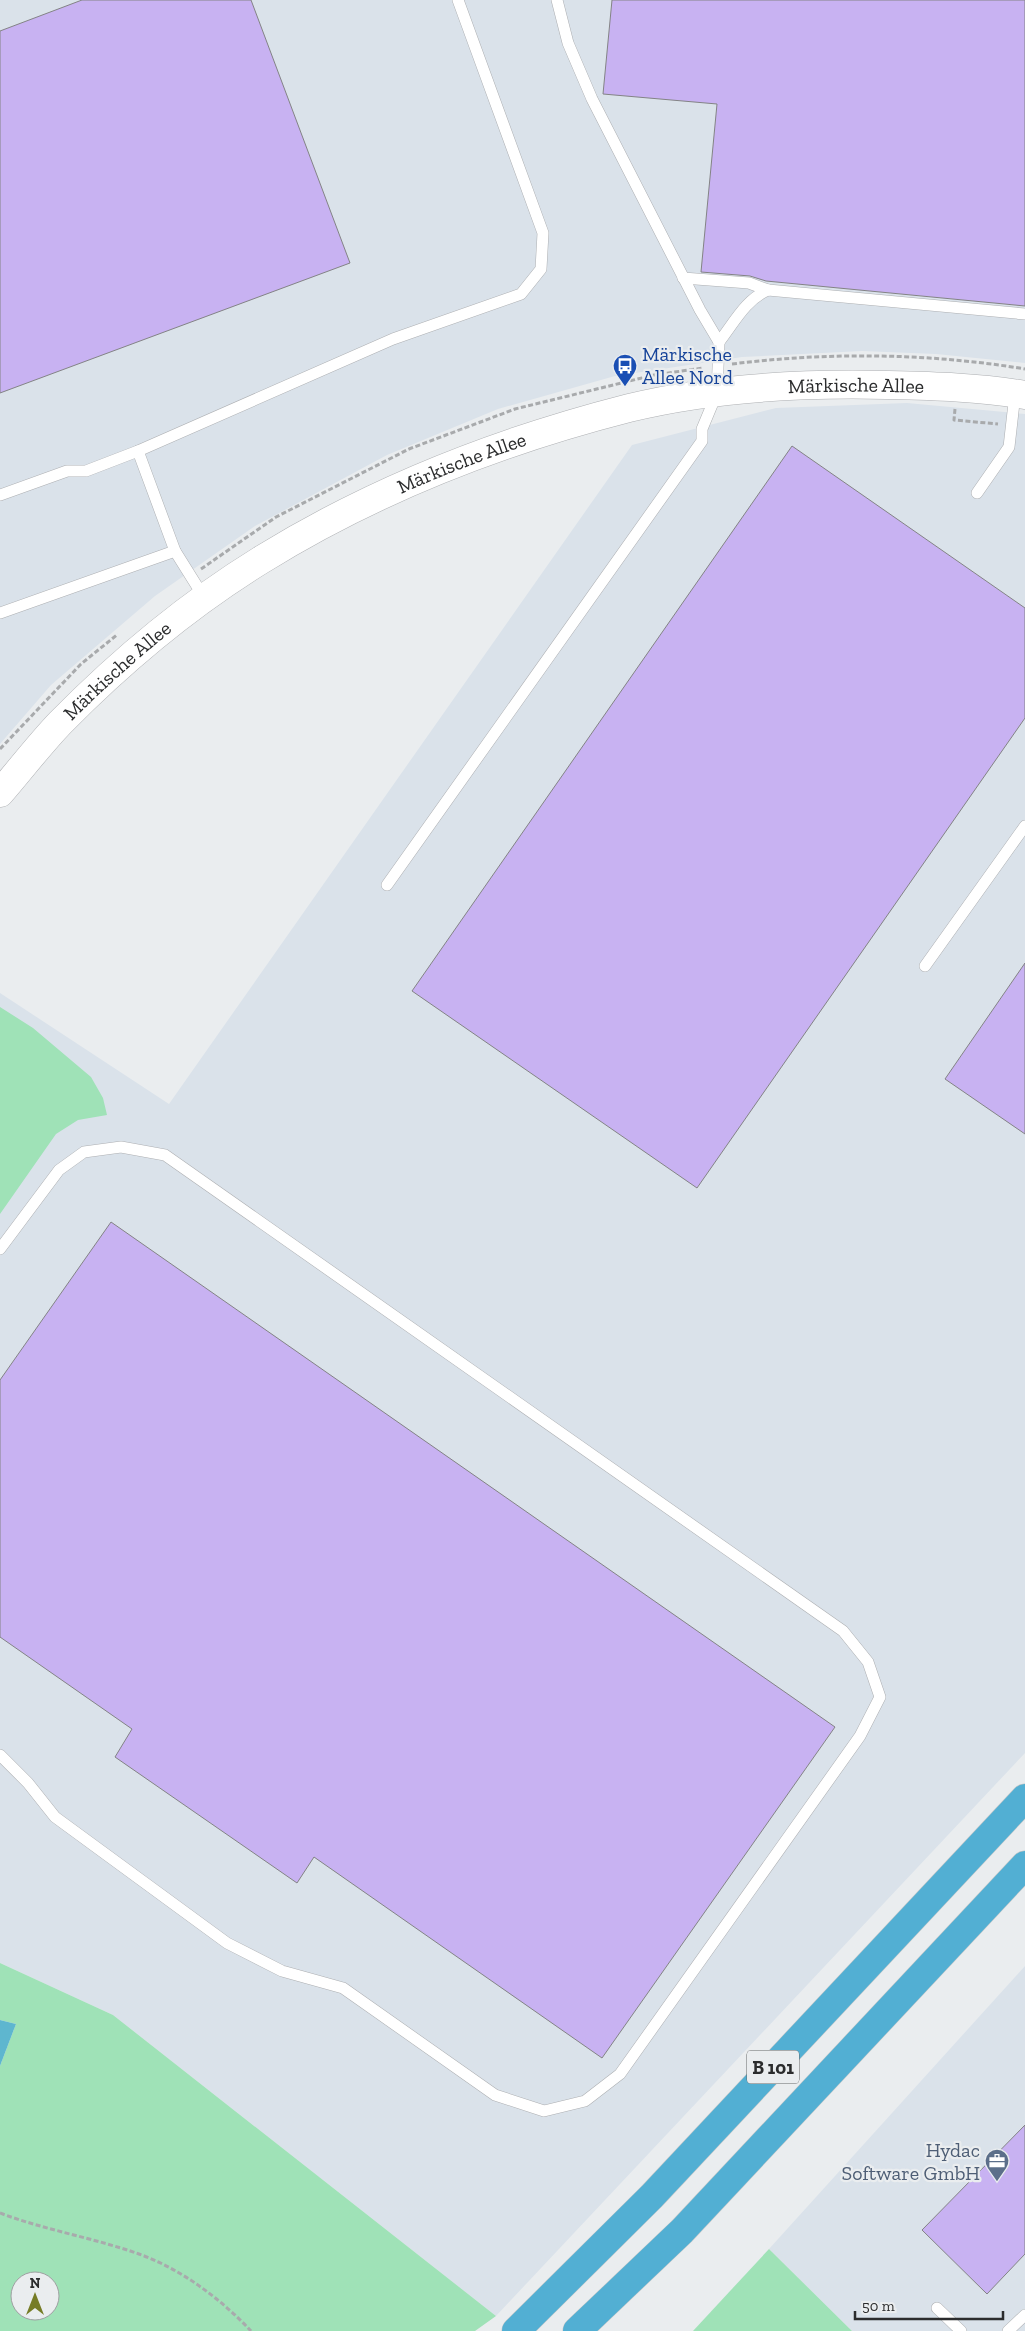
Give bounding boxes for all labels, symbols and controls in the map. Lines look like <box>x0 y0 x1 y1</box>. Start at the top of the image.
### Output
place label: Märkische Allee Nord <box>642 342 733 389</box>
bus stop icon: Märkische Allee Nord <box>612 353 638 387</box>
street label: Märkische Allee <box>787 373 925 398</box>
street label: Märkische Allee <box>393 427 529 499</box>
street label: Märkische Allee <box>58 616 176 725</box>
road number: B 101 <box>747 2050 799 2084</box>
place label: Hydac Software GmbH <box>842 2138 980 2185</box>
office icon: Hydac Software GmbH <box>984 2148 1010 2182</box>
north arrow <box>10 2271 60 2321</box>
text: N <box>30 2275 41 2292</box>
scale bar <box>855 2288 1002 2320</box>
text: 50 m <box>862 2297 895 2315</box>

